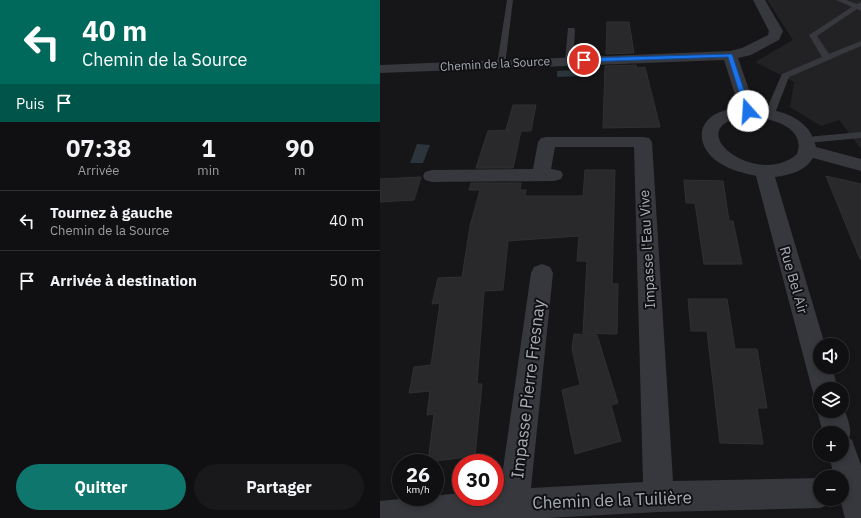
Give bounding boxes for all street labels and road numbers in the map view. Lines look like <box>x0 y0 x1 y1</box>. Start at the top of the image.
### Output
street label: Chemin de la Source <box>440 53 551 74</box>
street label: Impasse l'Eau Vive <box>635 189 659 309</box>
street label: Rue Bel Air <box>776 244 812 316</box>
street label: Impasse Pierre Fresnay <box>506 298 550 480</box>
street label: Chemin de la Tuilière <box>532 486 692 514</box>

